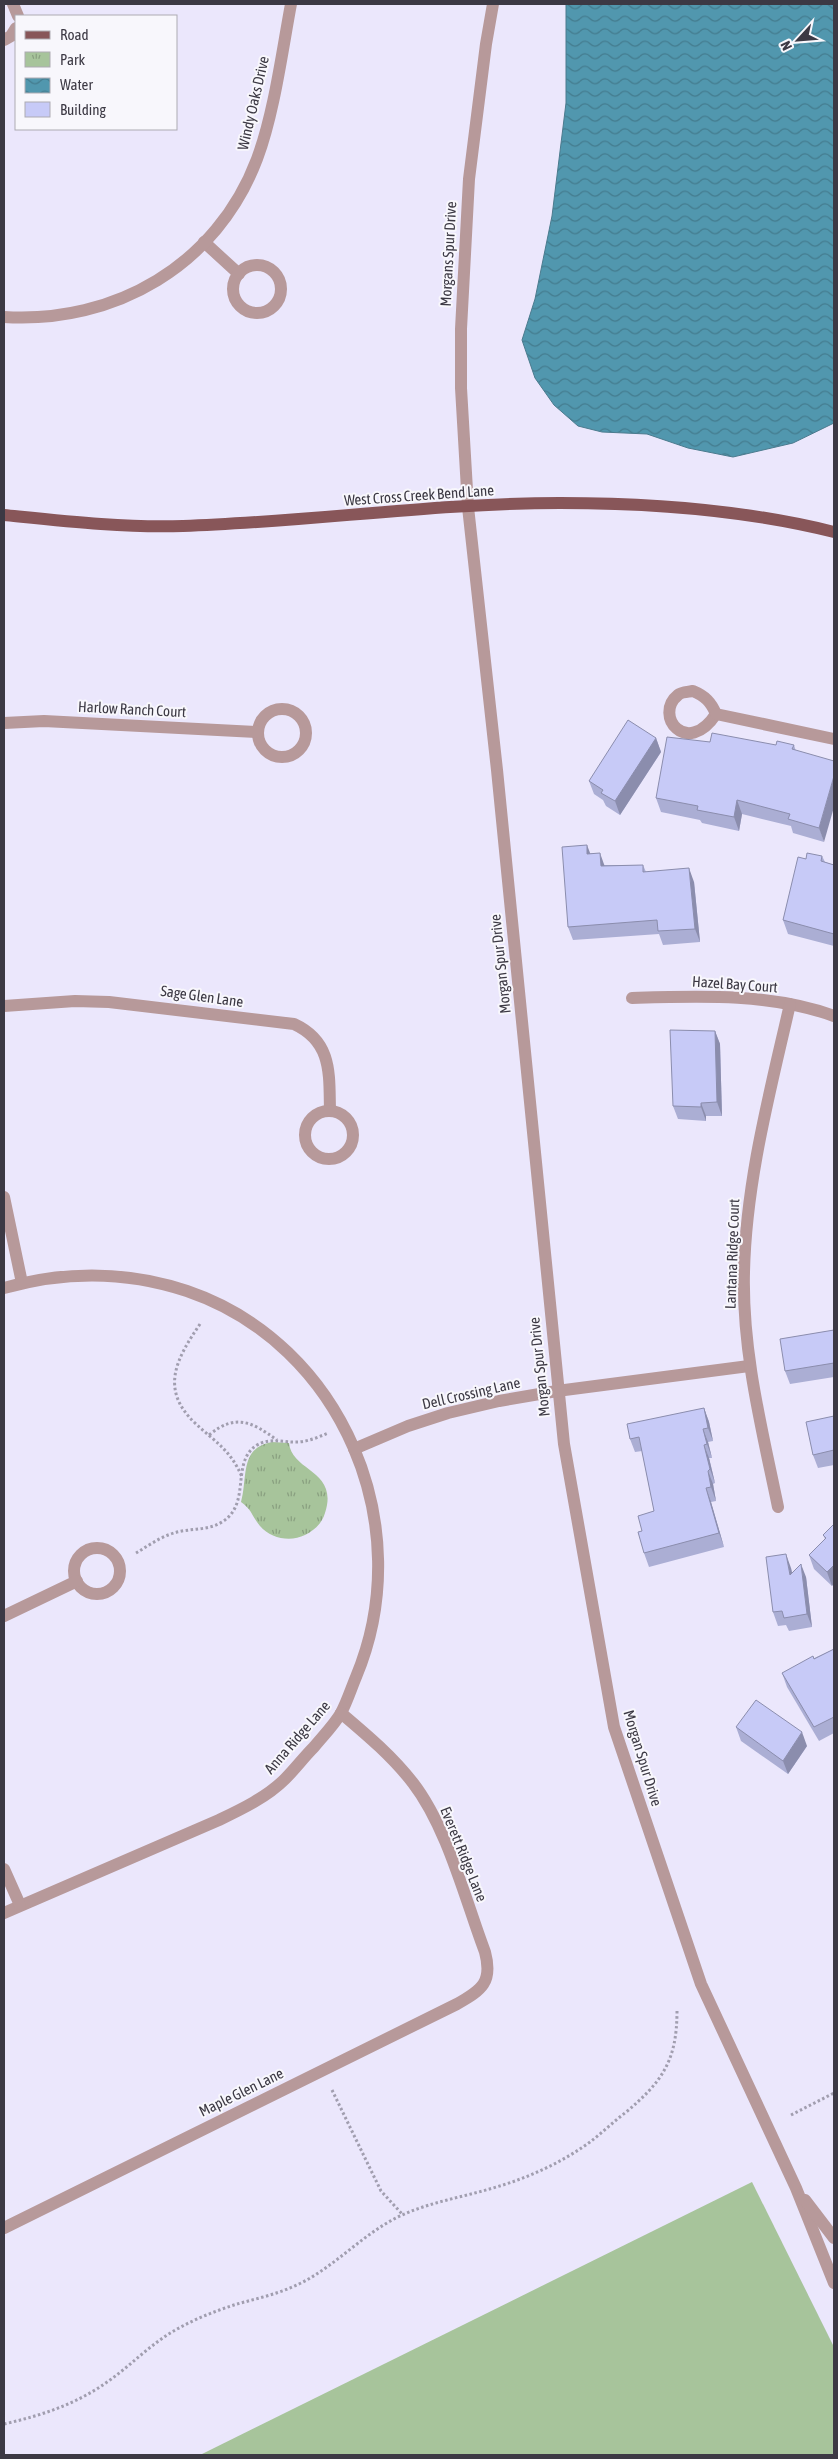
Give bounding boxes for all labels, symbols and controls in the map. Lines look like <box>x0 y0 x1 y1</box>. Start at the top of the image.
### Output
legend <box>15 15 178 130</box>
north arrow <box>773 15 823 65</box>
text: Road <box>60 26 89 43</box>
text: N <box>777 38 795 53</box>
text: Park <box>60 51 85 68</box>
street label: Windy Oaks Drive <box>234 54 272 152</box>
text: Water <box>60 76 93 93</box>
text: Building <box>60 101 106 118</box>
street label: Morgans Spur Drive <box>437 201 459 307</box>
street label: West Cross Creek Bend Lane <box>343 481 495 509</box>
street label: Harlow Ranch Court <box>78 698 186 720</box>
street label: Morgan Spur Drive <box>486 913 514 1015</box>
street label: Hazel Bay Court <box>692 973 778 995</box>
street label: Sage Glen Lane <box>160 982 244 1010</box>
street label: Lantana Ridge Court <box>722 1199 742 1309</box>
street label: Morgan Spur Drive <box>525 1316 553 1418</box>
street label: Dell Crossing Lane <box>420 1373 522 1413</box>
street label: Anna Ridge Lane <box>261 1697 333 1777</box>
street label: Morgan Spur Drive <box>620 1708 666 1808</box>
street label: Everett Ridge Lane <box>437 1804 491 1904</box>
street label: Maple Glen Lane <box>196 2064 286 2120</box>

